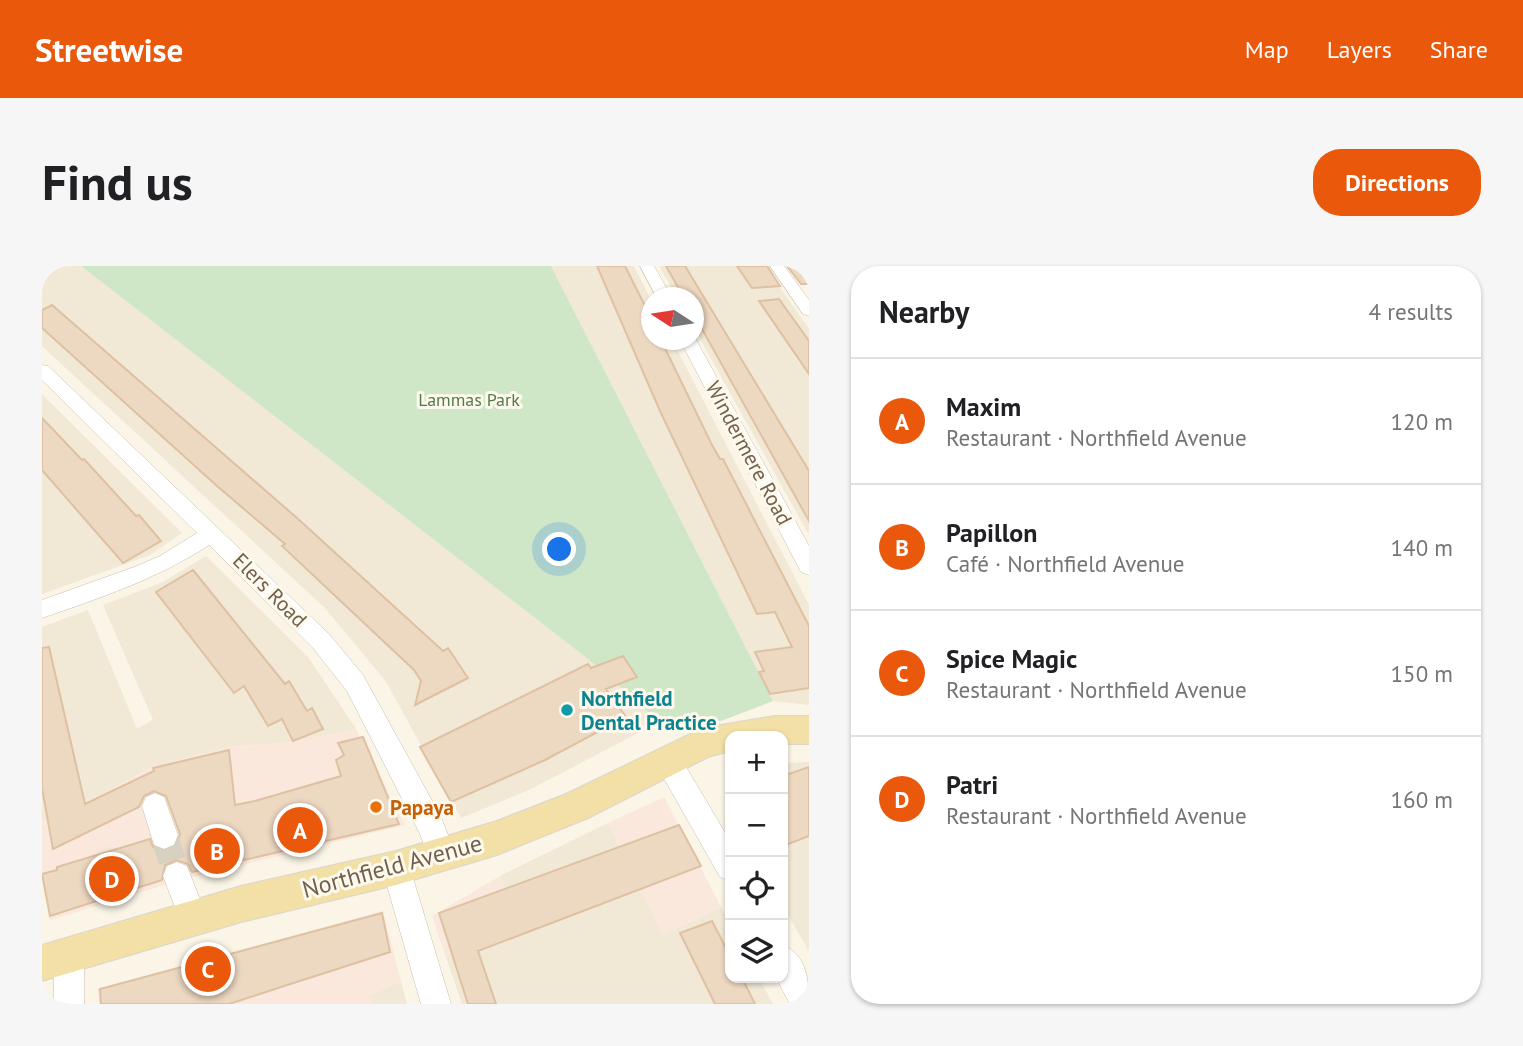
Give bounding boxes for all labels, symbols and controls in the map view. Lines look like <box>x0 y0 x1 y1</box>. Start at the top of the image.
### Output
text: Streetwise <box>35 28 183 71</box>
text: Map <box>1245 34 1289 65</box>
text: Layers <box>1327 34 1392 65</box>
text: Share <box>1430 34 1488 65</box>
button: Directions <box>1313 149 1481 216</box>
text: Find us <box>42 150 193 214</box>
north arrow <box>641 287 704 350</box>
text: Nearby <box>879 292 969 331</box>
text: 4 results <box>1369 297 1453 326</box>
street label: Windermere Road <box>700 376 798 530</box>
park label: Lammas Park <box>418 388 520 411</box>
text: Maxim <box>946 390 1021 423</box>
text: A <box>895 407 909 436</box>
text: 120 m <box>1391 407 1453 436</box>
text: Restaurant · Northfield Avenue <box>946 423 1247 452</box>
text: Papillon <box>946 516 1037 549</box>
your location <box>542 532 576 566</box>
text: B <box>895 533 909 562</box>
text: 140 m <box>1391 533 1453 562</box>
street label: Elers Road <box>227 547 313 633</box>
text: Café · Northfield Avenue <box>946 549 1184 578</box>
text: Spice Magic <box>946 642 1077 675</box>
text: C <box>896 659 908 688</box>
text: 150 m <box>1391 659 1453 688</box>
text: Restaurant · Northfield Avenue <box>946 675 1247 704</box>
place label: Northfield Dental Practice <box>581 685 717 736</box>
marker: Northfield Dental Practice <box>559 702 575 718</box>
map controls <box>725 731 788 983</box>
button: + <box>725 731 788 794</box>
text: Patri <box>946 768 998 801</box>
text: D <box>895 785 909 814</box>
text: 160 m <box>1391 785 1453 814</box>
place label: Papaya <box>390 794 454 821</box>
button: − <box>725 794 788 857</box>
marker: Papaya <box>368 799 384 815</box>
text: Restaurant · Northfield Avenue <box>946 801 1247 830</box>
pin: A <box>277 804 323 856</box>
pin: B <box>194 825 240 877</box>
street label: Northfield Avenue <box>299 828 485 904</box>
pin: D <box>89 853 135 905</box>
button: locate <box>725 857 788 920</box>
button: layers <box>725 920 788 983</box>
pin: C <box>185 943 231 995</box>

